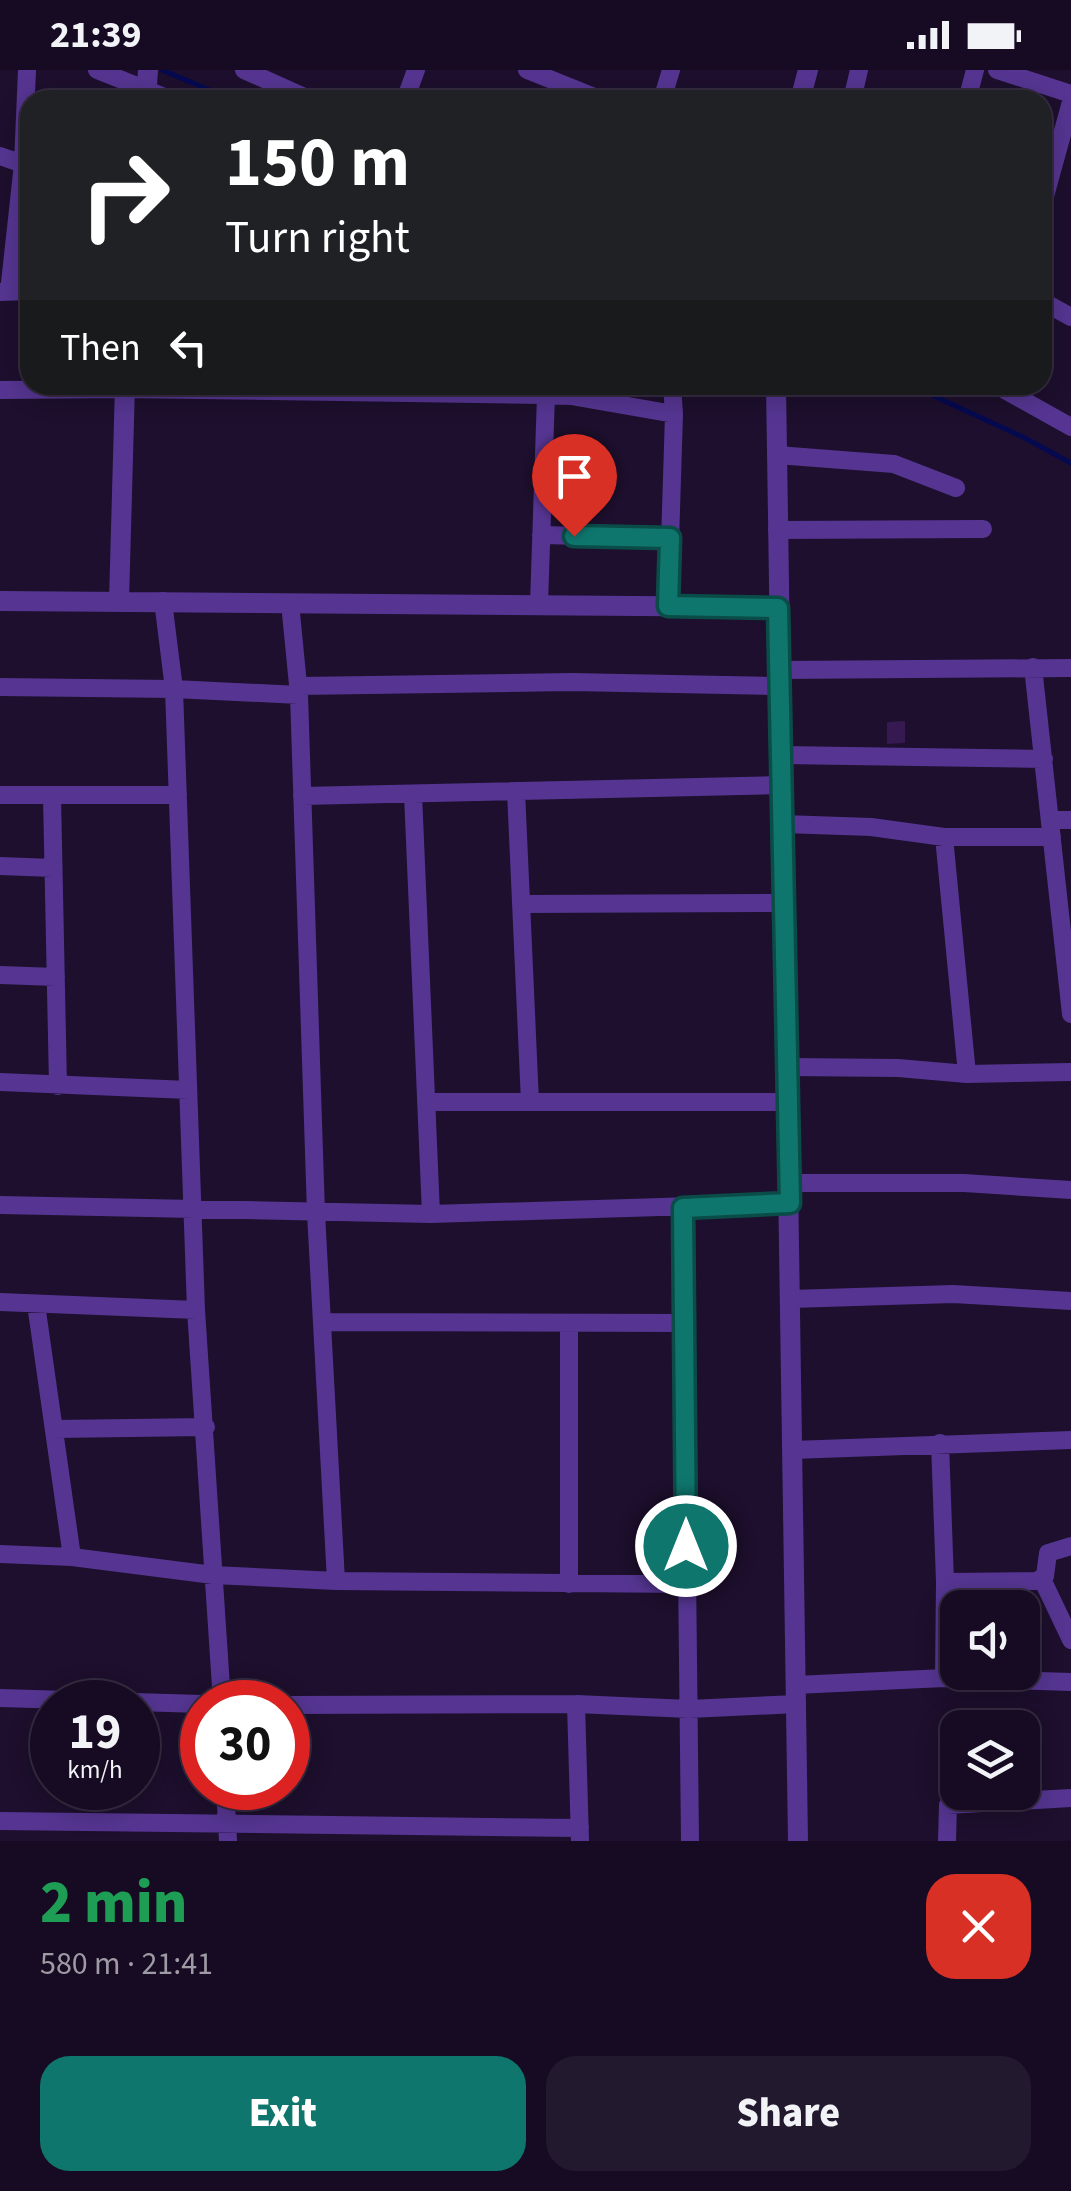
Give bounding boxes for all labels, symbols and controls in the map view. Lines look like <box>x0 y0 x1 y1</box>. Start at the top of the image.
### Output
text: 21:39 <box>50 8 142 62</box>
text: 150 m <box>225 113 410 213</box>
icon: right <box>60 130 190 260</box>
text: Turn right <box>225 206 410 270</box>
icon: left <box>161 320 216 375</box>
text: Then <box>60 321 141 375</box>
pin <box>532 434 617 537</box>
icon: arrive <box>547 449 602 504</box>
position arrow <box>634 1494 738 1598</box>
map controls <box>940 1590 1040 1810</box>
button: sound <box>940 1590 1040 1690</box>
speed limit sign: 30 <box>180 1680 310 1810</box>
text: 19 <box>69 1697 121 1768</box>
button: layers <box>940 1710 1040 1810</box>
text: km/h <box>67 1752 123 1788</box>
text: 2 min <box>40 1861 187 1946</box>
button: close <box>926 1874 1031 1979</box>
text: 580 m · 21:41 <box>40 1941 213 1987</box>
button: Exit <box>40 2056 526 2171</box>
button: Share <box>546 2056 1031 2171</box>

